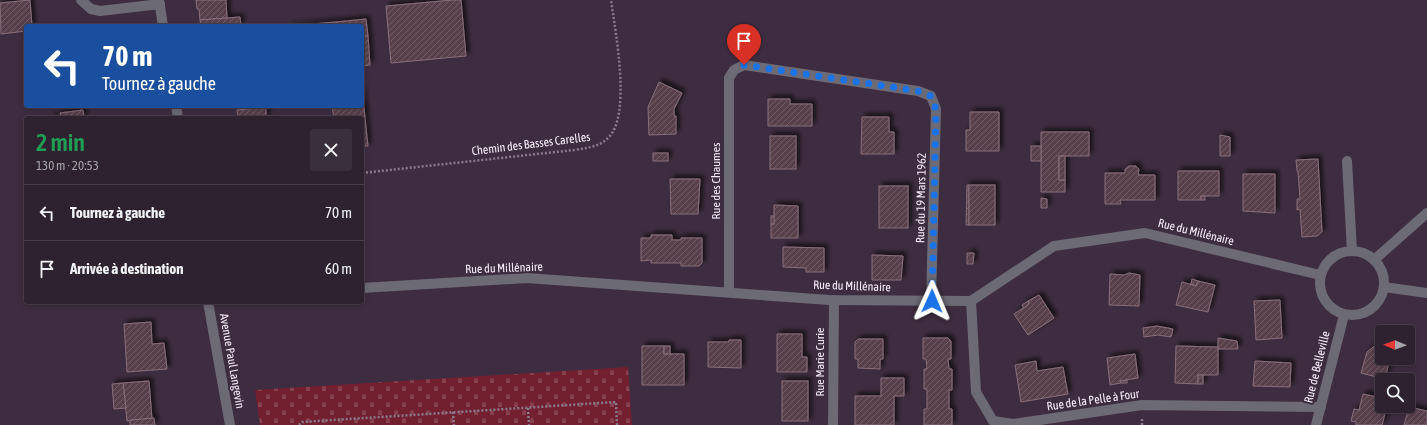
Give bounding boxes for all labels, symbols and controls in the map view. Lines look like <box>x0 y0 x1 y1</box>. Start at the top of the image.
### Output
pin <box>727 24 761 65</box>
icon: arrive <box>733 30 755 52</box>
icon: left <box>36 40 88 92</box>
text: 70 m <box>102 40 152 72</box>
text: Tournez à gauche <box>102 73 216 94</box>
text: 2 min <box>36 129 85 156</box>
button: close <box>310 129 352 171</box>
street label: Chemin des Basses Carelles <box>471 130 591 158</box>
street label: Rue des Chaumes <box>709 143 723 219</box>
street label: Rue du 19 Mars 1962 <box>913 153 929 243</box>
text: 130 m · 20:53 <box>36 158 99 173</box>
icon: left <box>36 202 58 224</box>
text: Tournez à gauche <box>70 204 165 221</box>
text: 70 m <box>325 204 352 221</box>
street label: Rue du Millénaire <box>1157 216 1235 248</box>
icon: arrive <box>36 258 58 280</box>
text: Arrivée à destination <box>70 260 184 277</box>
text: 60 m <box>325 260 352 277</box>
street label: Rue du Millénaire <box>465 260 543 276</box>
street label: Rue du Millénaire <box>813 278 891 294</box>
position arrow <box>911 280 953 322</box>
street label: Avenue Paul Langevin <box>217 312 247 410</box>
north arrow <box>1375 325 1415 365</box>
map controls <box>1375 325 1415 413</box>
street label: Rue Marie Curie <box>813 328 827 396</box>
street label: Rue de Belleville <box>1301 330 1333 404</box>
button: search <box>1375 373 1415 413</box>
street label: Rue de la Pelle à Four <box>1046 387 1141 413</box>

